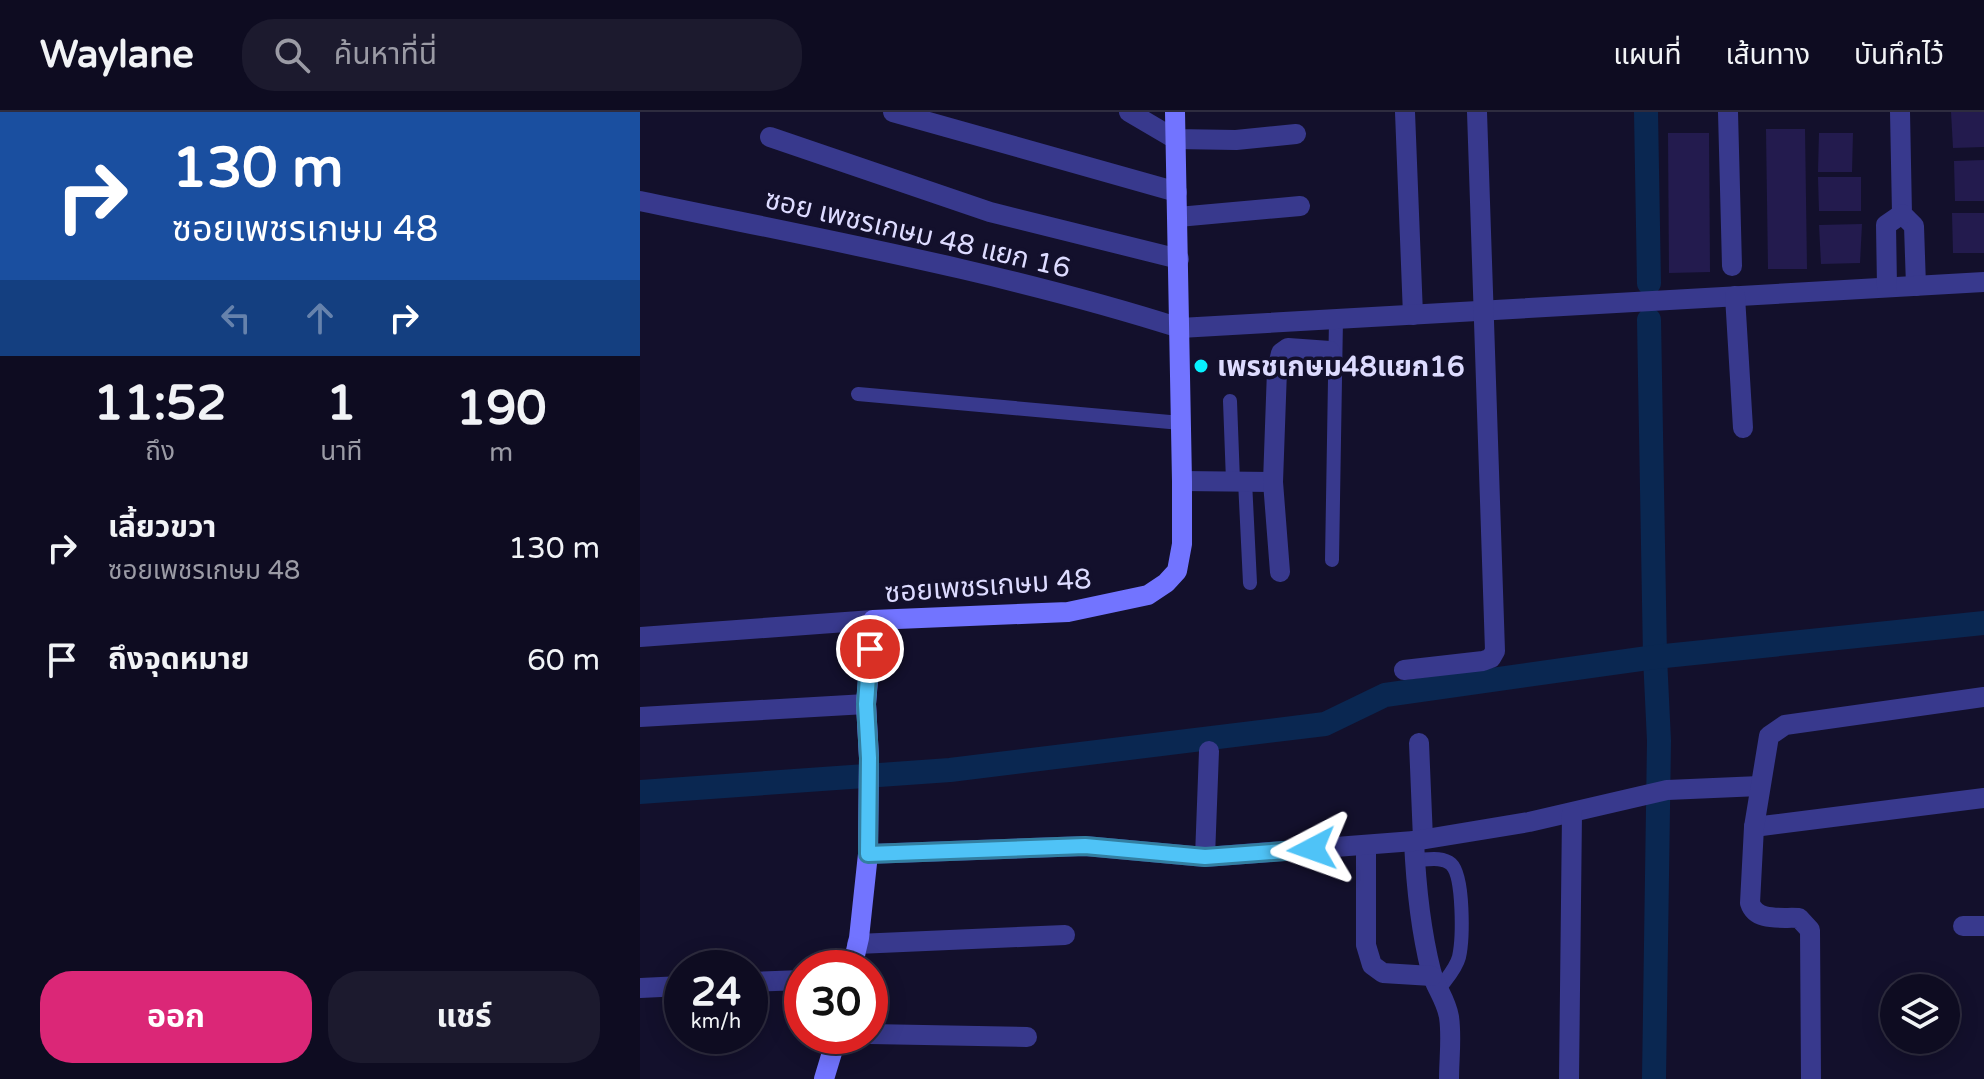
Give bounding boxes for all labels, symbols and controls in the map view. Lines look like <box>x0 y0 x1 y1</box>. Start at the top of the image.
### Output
search box <box>242 19 802 91</box>
text: Waylane <box>40 32 194 78</box>
icon: search <box>270 33 314 77</box>
text: ค้นหาที่นี่ <box>334 36 437 73</box>
text: แผนที่ <box>1613 38 1681 72</box>
text: เส้นทาง <box>1725 38 1810 72</box>
text: บันทึกไว้ <box>1854 38 1944 72</box>
text: 130 m <box>172 135 343 202</box>
icon: right <box>40 144 144 248</box>
street label: ซอย เพชรเกษม 48 แยก 16 <box>762 182 1074 286</box>
text: ซอยเพชรเกษม 48 <box>172 208 438 251</box>
icon: left <box>214 296 258 340</box>
icon: ahead <box>298 296 342 340</box>
icon: right <box>382 296 426 340</box>
place label: เพรชเกษม48แยก16 <box>1217 350 1465 384</box>
marker: เพรชเกษม48แยก16 <box>1192 357 1210 375</box>
text: 11:52 <box>94 375 227 433</box>
text: 1 <box>326 375 356 433</box>
text: 190 <box>456 380 546 438</box>
text: ถึง <box>145 436 175 467</box>
text: นาที <box>320 436 362 467</box>
text: m <box>489 437 513 468</box>
text: เลี้ยวขวา <box>108 509 216 546</box>
icon: right <box>40 526 84 570</box>
text: 130 m <box>508 530 600 567</box>
text: ซอยเพชรเกษม 48 <box>108 555 300 586</box>
street label: ซอยเพชรเกษม 48 <box>884 562 1093 610</box>
pin <box>836 615 904 683</box>
icon: arrive <box>848 627 892 671</box>
icon: arrive <box>40 638 84 682</box>
text: ถึงจุดหมาย <box>108 641 249 678</box>
text: 60 m <box>527 642 600 679</box>
position arrow <box>1270 807 1354 891</box>
speed limit sign: 30 <box>784 950 888 1054</box>
text: 24 <box>691 968 741 1016</box>
button: ออก <box>40 971 312 1063</box>
button: แชร์ <box>328 971 600 1063</box>
map controls <box>1880 974 1960 1054</box>
button: layers <box>1880 974 1960 1054</box>
text: km/h <box>691 1010 741 1034</box>

